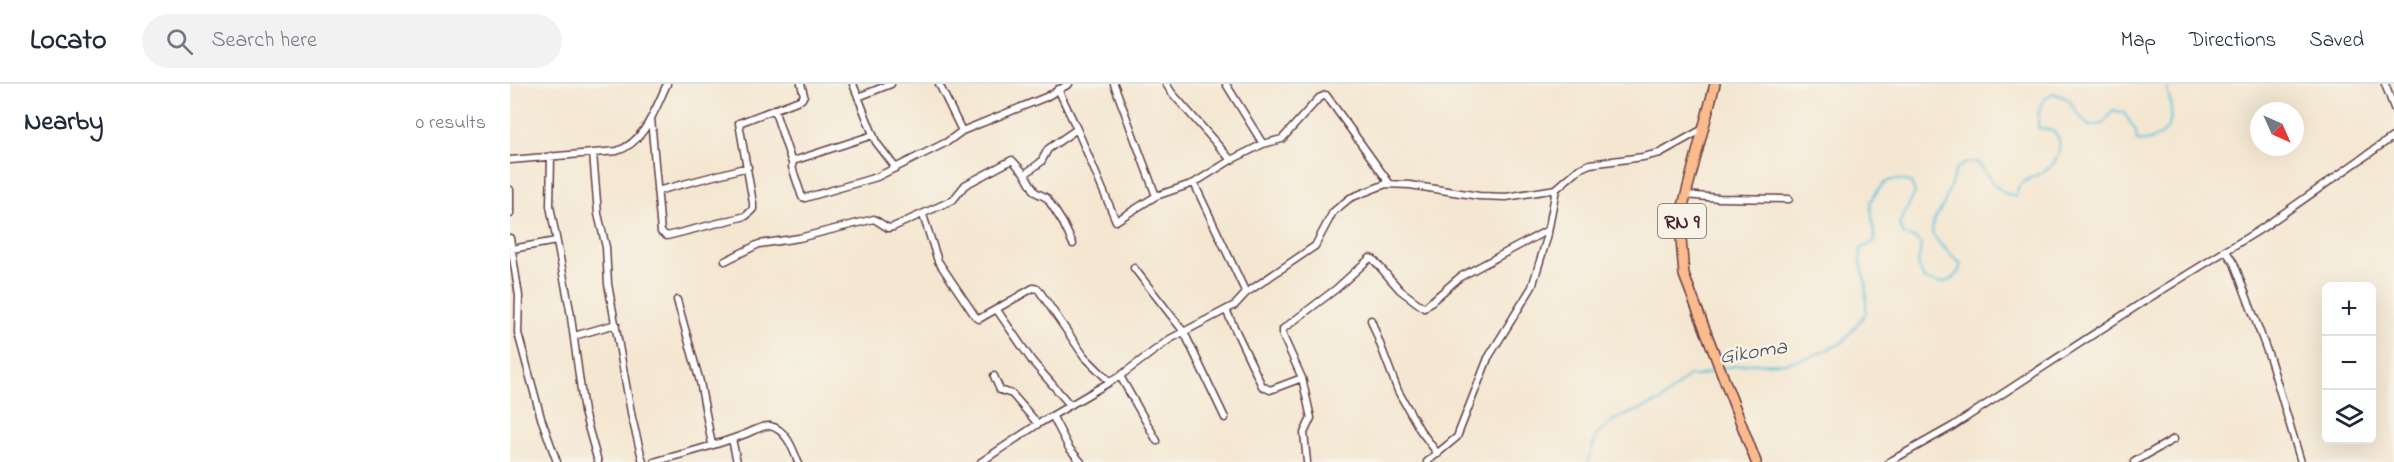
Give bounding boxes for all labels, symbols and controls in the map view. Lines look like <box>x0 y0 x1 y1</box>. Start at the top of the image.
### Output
search box <box>142 14 562 68</box>
text: Locato <box>30 21 106 62</box>
icon: search <box>163 25 196 58</box>
text: Search here <box>211 25 317 57</box>
text: Map <box>2120 26 2156 56</box>
text: Directions <box>2189 26 2276 56</box>
text: Saved <box>2309 26 2364 56</box>
north arrow <box>2250 102 2304 156</box>
text: Nearby <box>24 104 103 142</box>
text: 0 results <box>415 109 486 138</box>
road number: RN 9 <box>1658 204 1706 238</box>
map controls <box>2322 282 2376 444</box>
button: + <box>2322 282 2376 336</box>
water label: Gikoma <box>1717 332 1791 374</box>
button: − <box>2322 336 2376 390</box>
button: layers <box>2322 390 2376 444</box>

